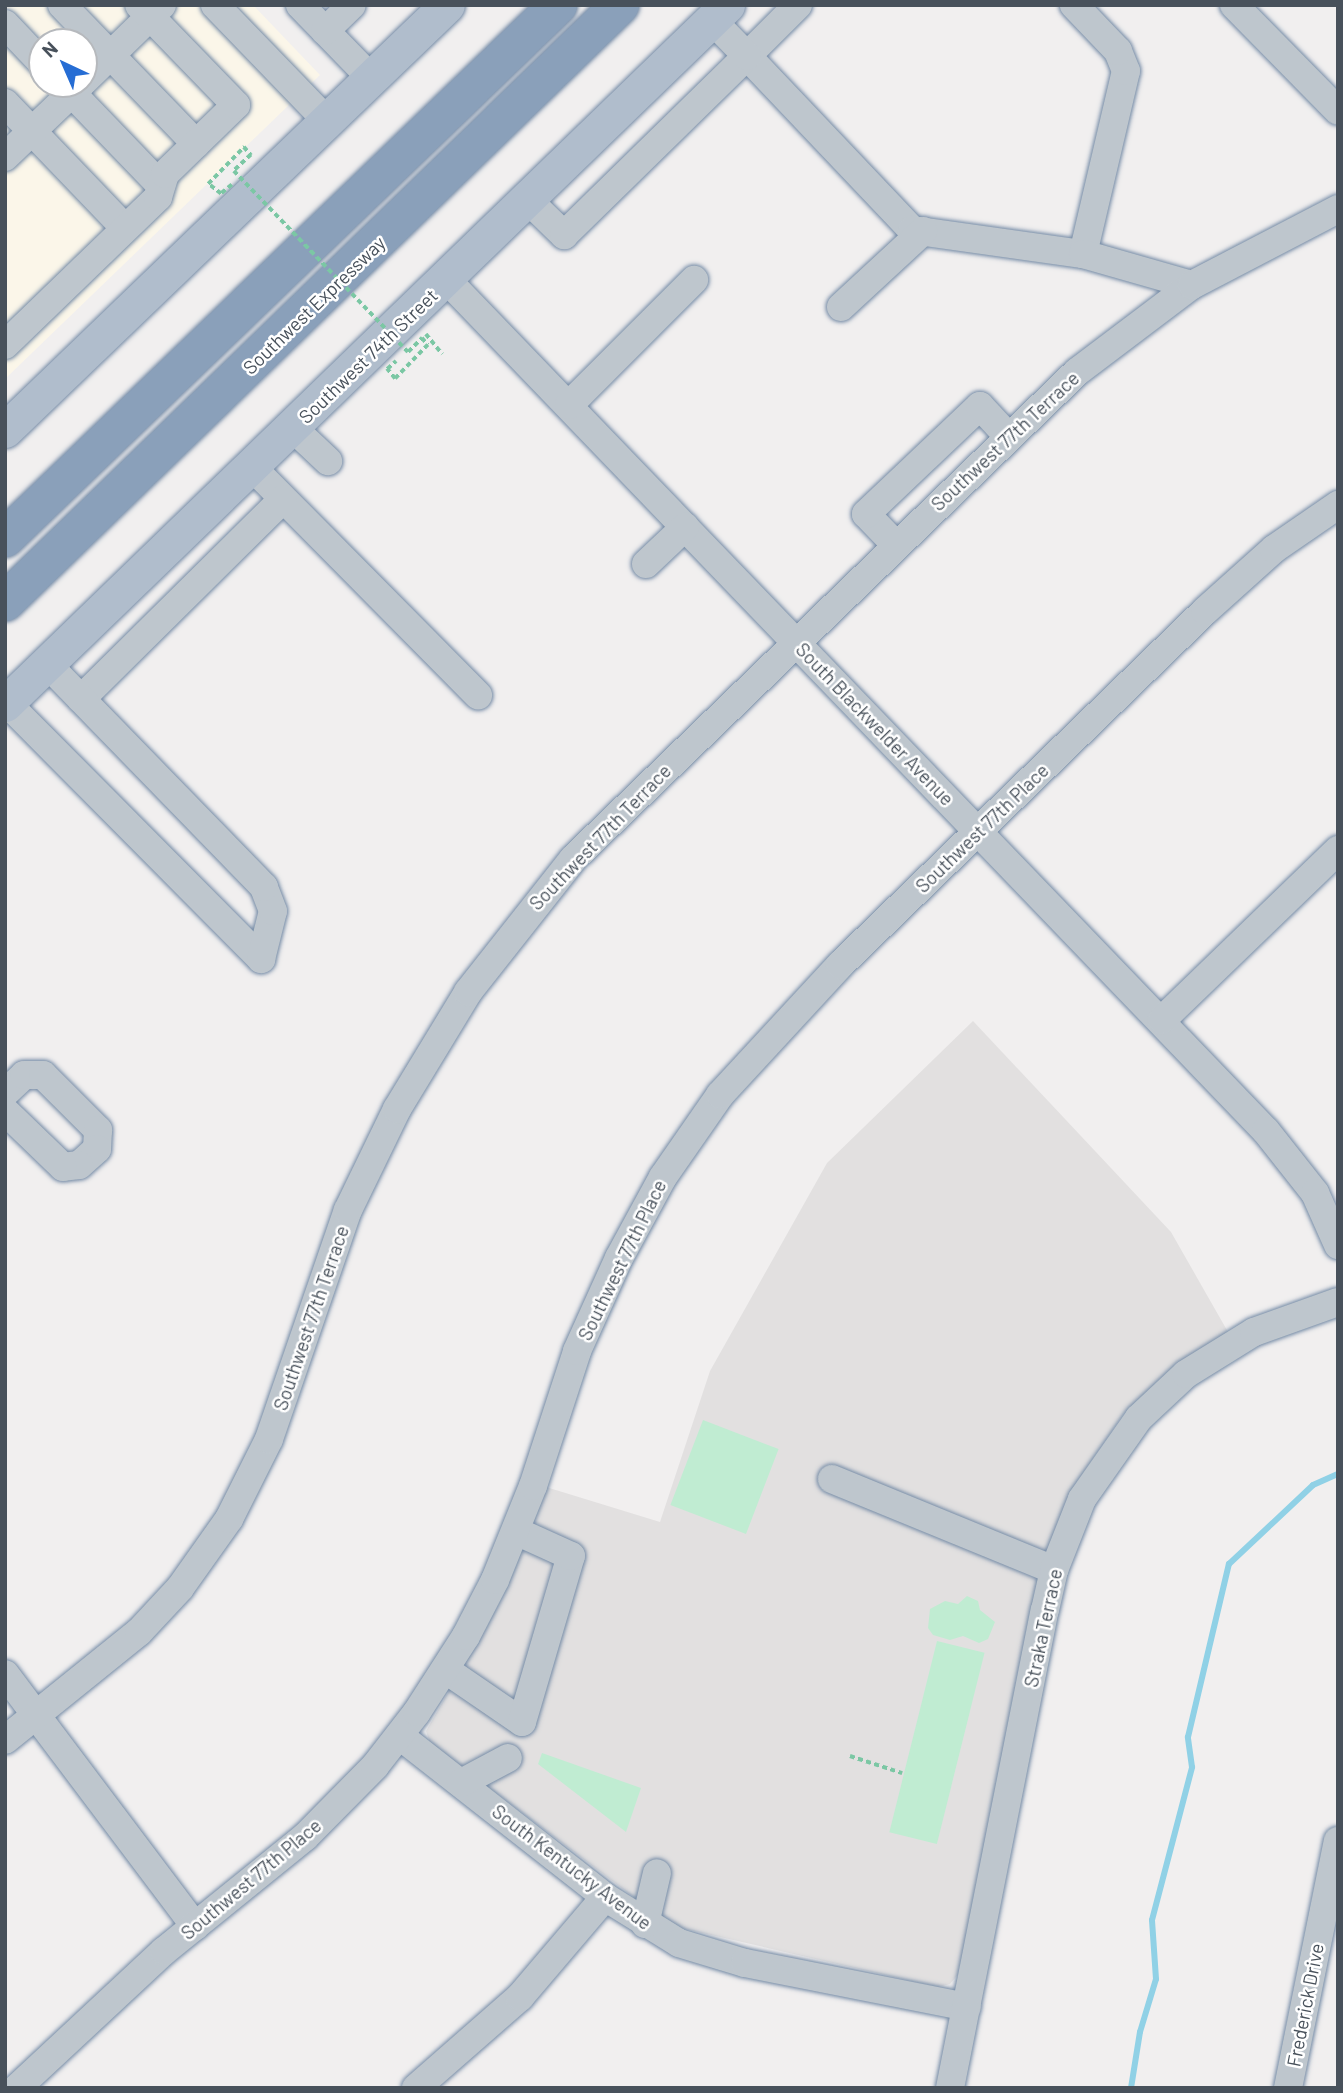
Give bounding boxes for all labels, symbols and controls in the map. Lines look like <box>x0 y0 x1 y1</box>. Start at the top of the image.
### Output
north arrow <box>28 28 98 98</box>
text: N <box>37 36 62 62</box>
street label: Southwest Expressway <box>238 231 390 379</box>
street label: Southwest 74th Street <box>294 284 442 428</box>
street label: Southwest 77th Terrace <box>926 367 1084 515</box>
street label: South Blackwelder Avenue <box>791 638 959 810</box>
street label: Southwest 77th Terrace <box>524 759 676 915</box>
street label: Southwest 77th Place <box>911 759 1053 897</box>
street label: Southwest 77th Place <box>573 1176 671 1344</box>
street label: Southwest 77th Terrace <box>269 1223 353 1413</box>
street label: Straka Terrace <box>1019 1567 1067 1689</box>
street label: South Kentucky Avenue <box>488 1800 656 1934</box>
street label: Southwest 77th Place <box>176 1814 326 1944</box>
street label: Frederick Drive <box>1282 1941 1328 2069</box>

